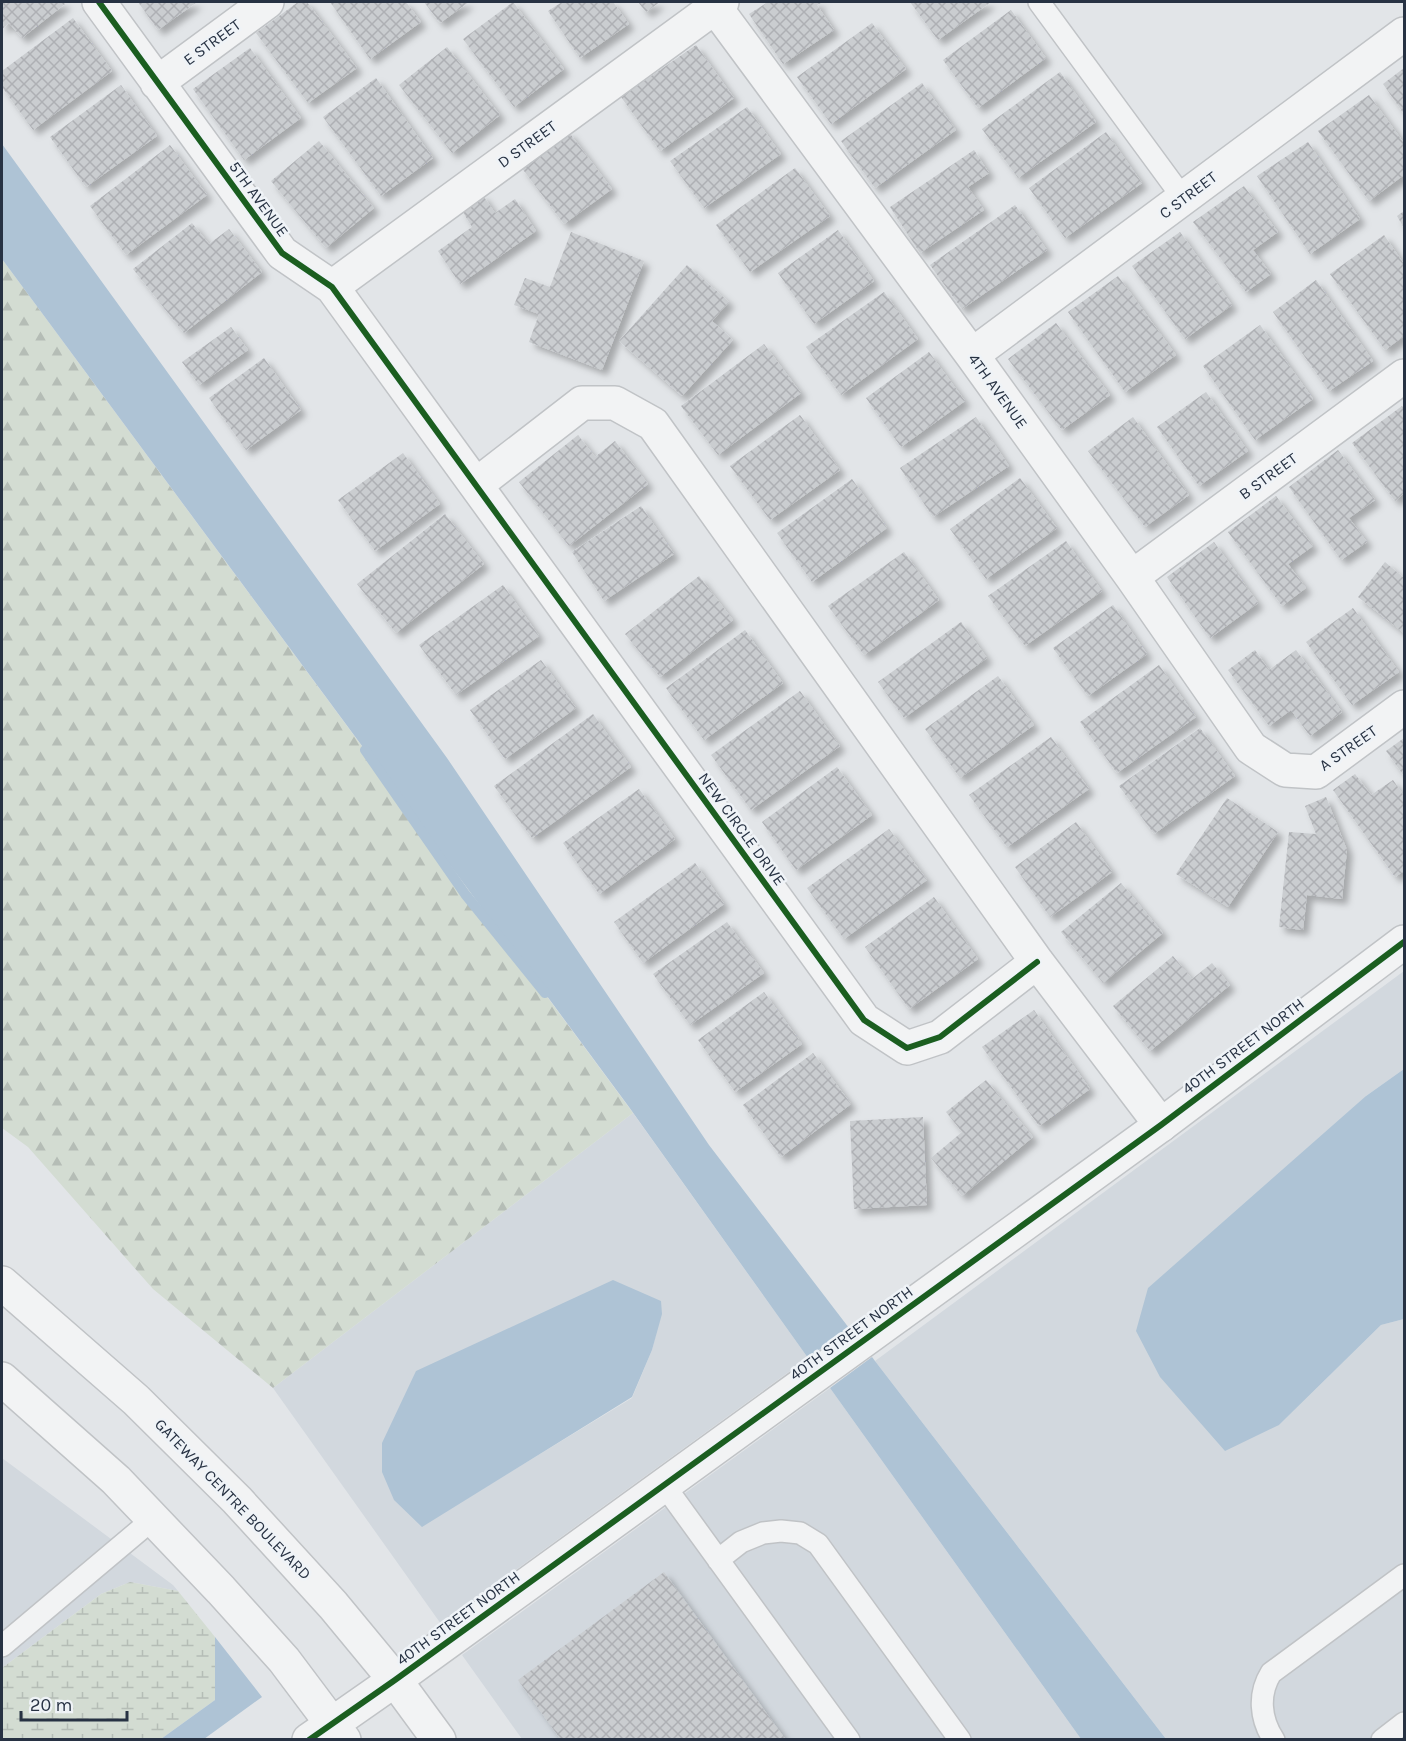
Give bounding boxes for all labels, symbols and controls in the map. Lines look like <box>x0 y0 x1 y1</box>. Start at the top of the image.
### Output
street label: E STREET <box>180 15 244 69</box>
street label: D STREET <box>494 116 560 172</box>
street label: 5TH AVENUE <box>225 158 293 240</box>
street label: C STREET <box>1155 167 1221 223</box>
street label: 4TH AVENUE <box>964 350 1032 432</box>
street label: B STREET <box>1235 449 1301 503</box>
street label: A STREET <box>1315 721 1381 775</box>
street label: NEW CIRCLE DRIVE <box>695 769 789 889</box>
street label: 40TH STREET NORTH <box>1178 994 1308 1098</box>
street label: 40TH STREET NORTH <box>786 1282 916 1384</box>
street label: GATEWAY CENTRE BOULEVARD <box>151 1415 315 1583</box>
street label: 40TH STREET NORTH <box>393 1567 523 1669</box>
scale bar <box>21 1684 128 1722</box>
text: 20 m <box>30 1694 72 1716</box>

